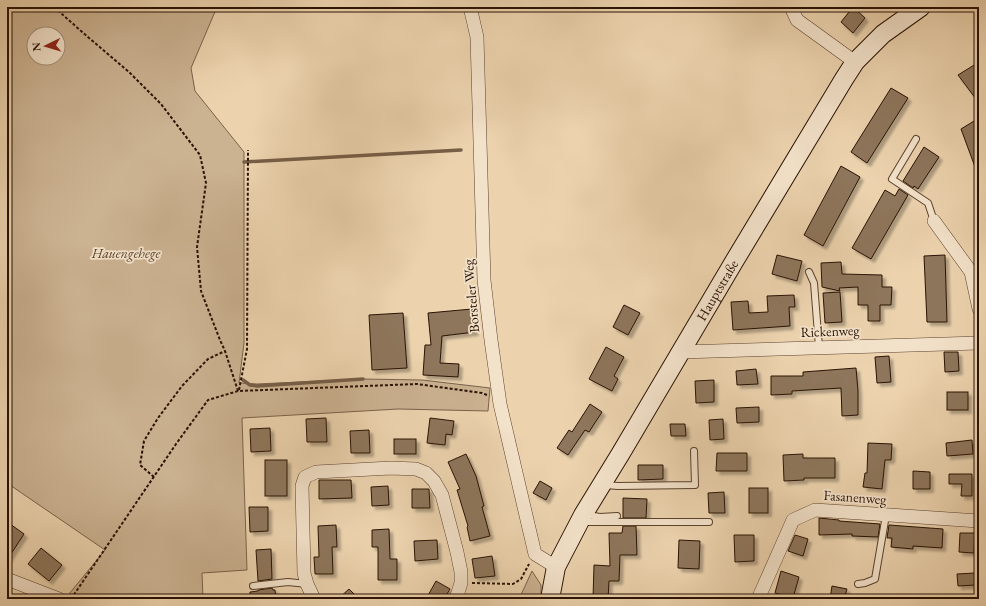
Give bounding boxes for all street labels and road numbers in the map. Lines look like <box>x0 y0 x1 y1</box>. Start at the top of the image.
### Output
street label: Hauptstraße <box>692 256 742 324</box>
street label: Borsteler Weg <box>459 258 483 333</box>
street label: Rickenweg <box>800 321 861 341</box>
street label: Fasanenweg <box>823 486 888 508</box>

